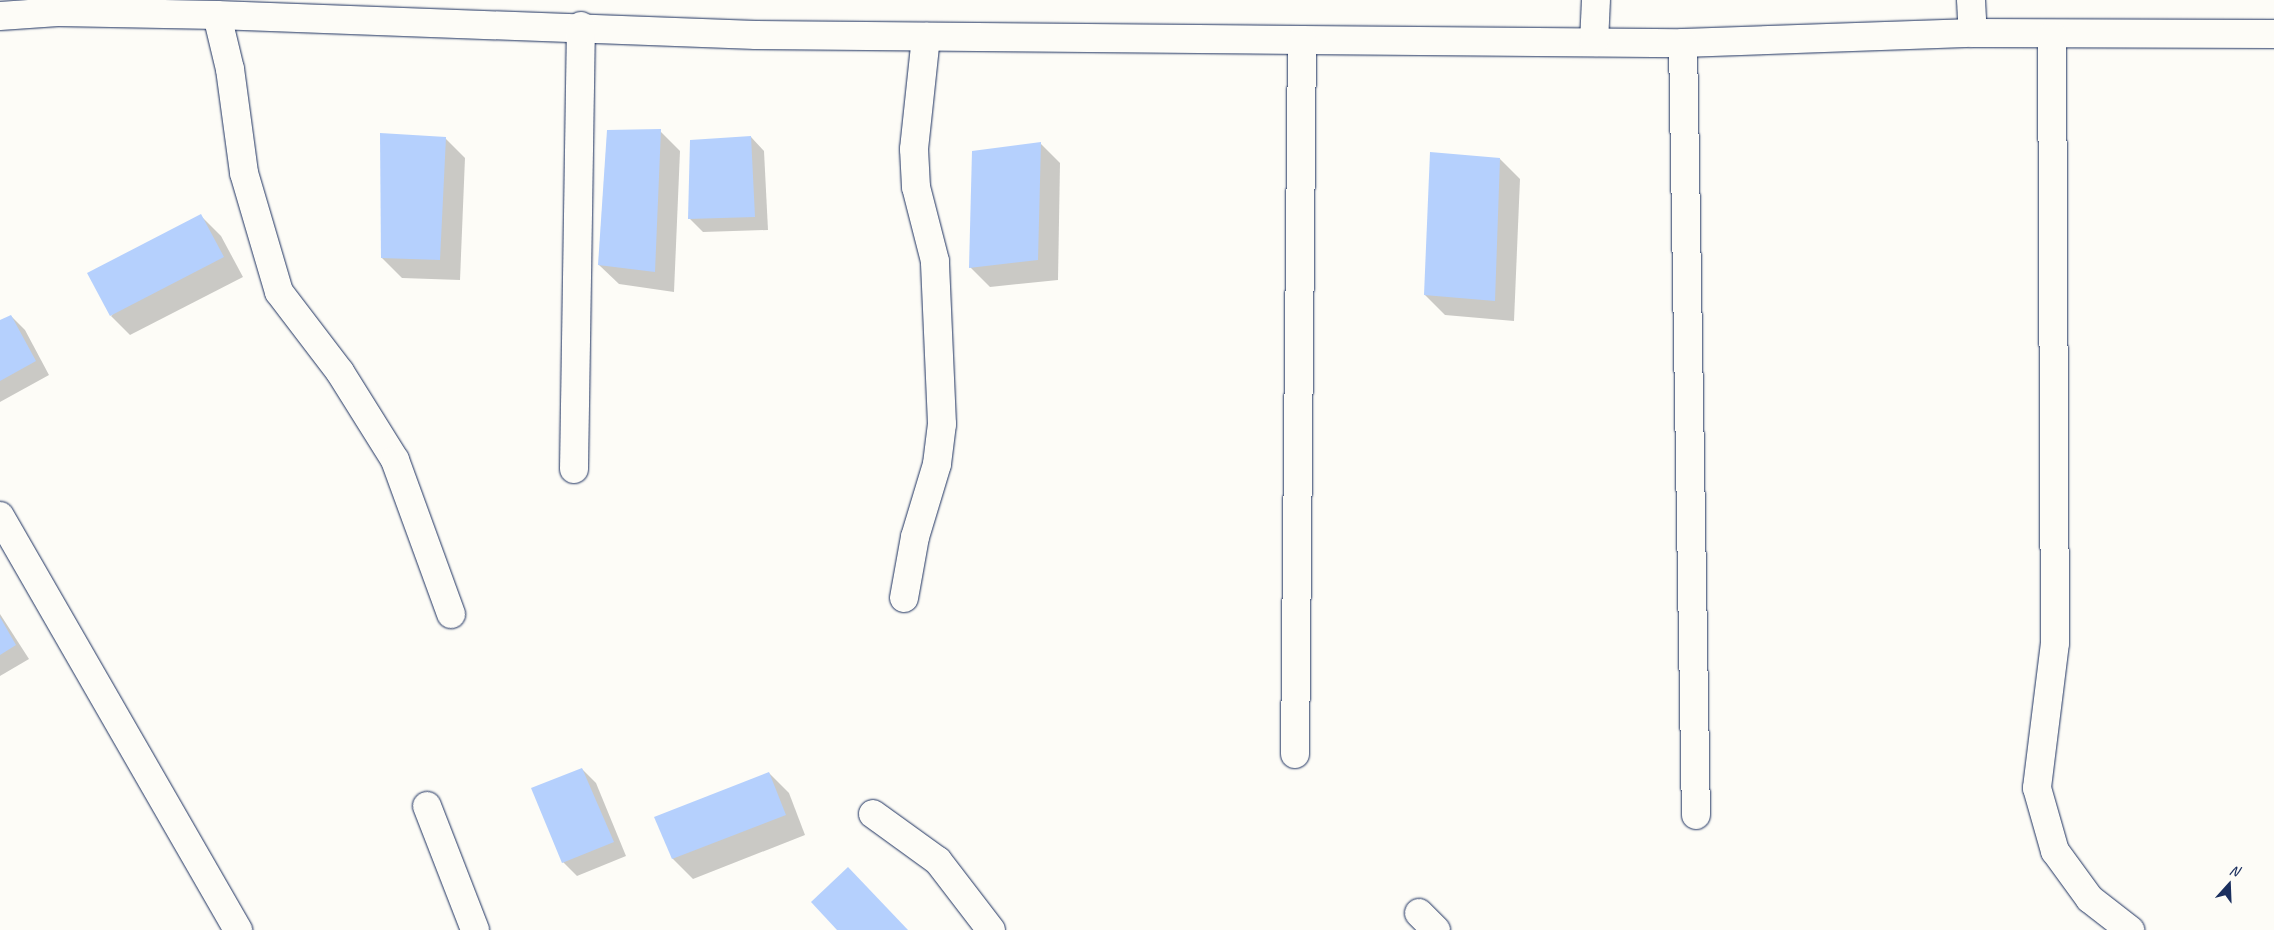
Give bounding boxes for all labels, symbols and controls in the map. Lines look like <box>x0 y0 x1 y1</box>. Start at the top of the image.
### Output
north arrow <box>2204 860 2254 910</box>
text: N <box>2227 861 2241 880</box>

